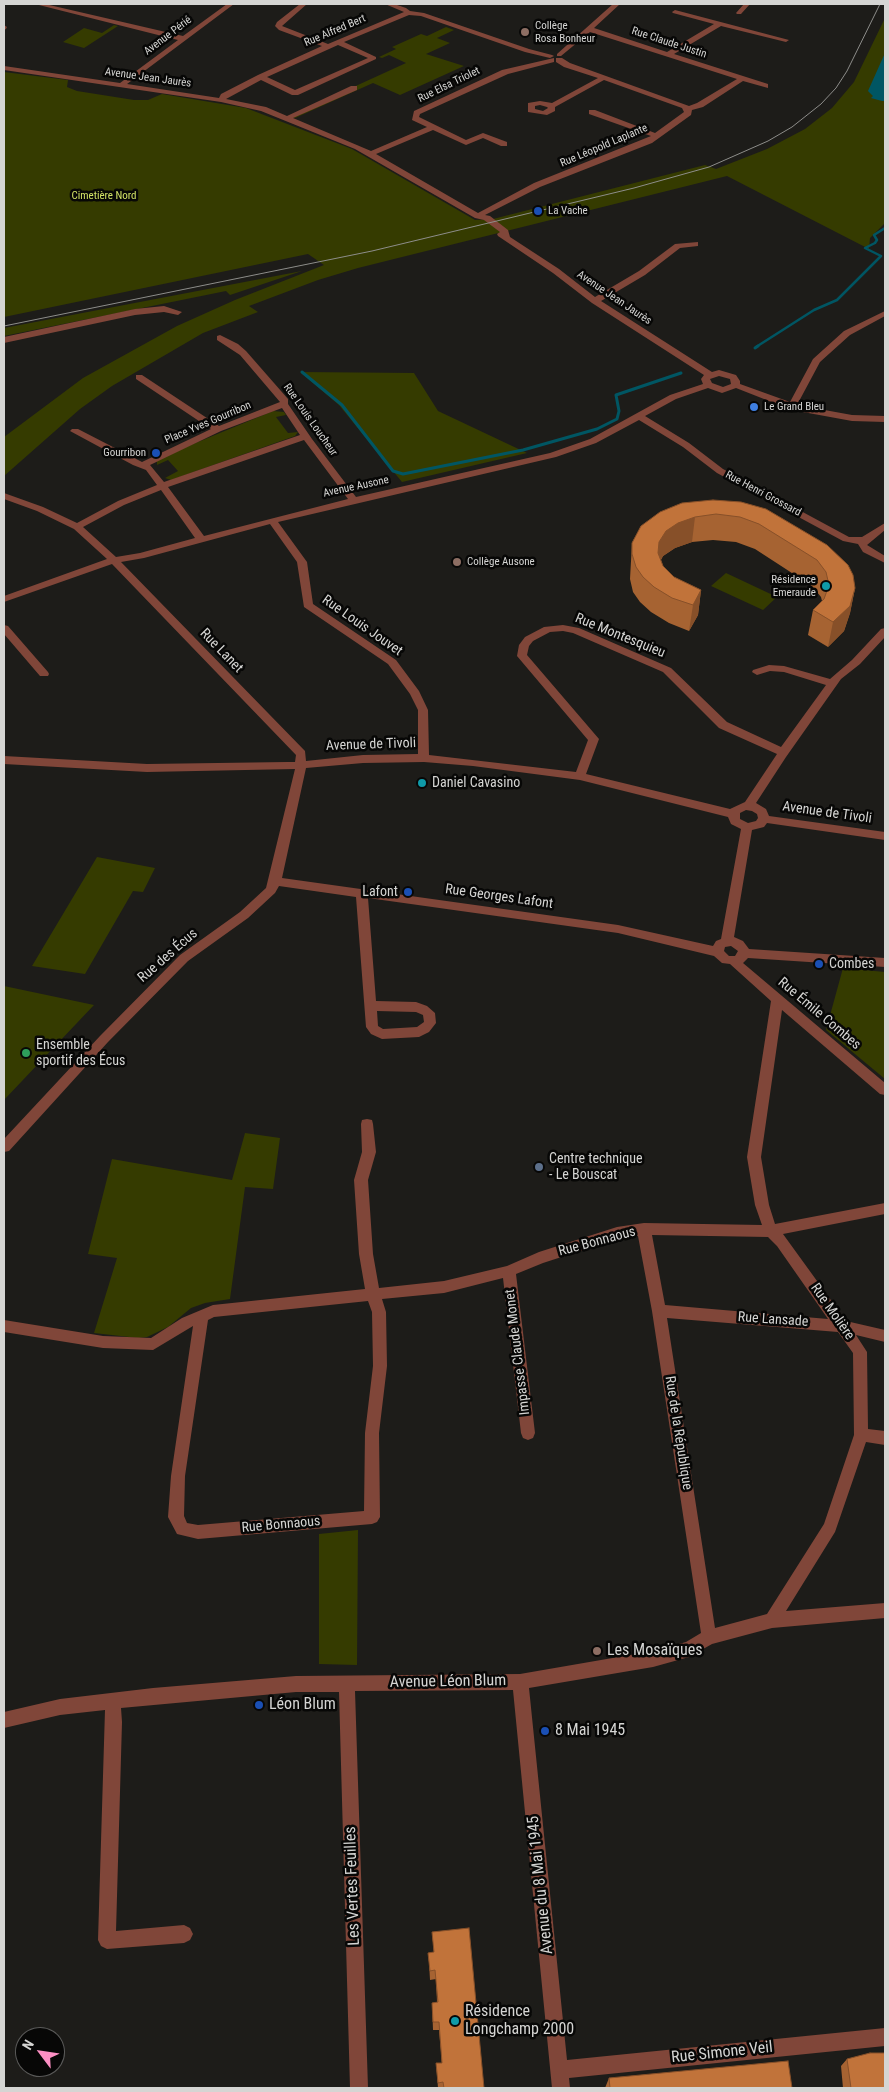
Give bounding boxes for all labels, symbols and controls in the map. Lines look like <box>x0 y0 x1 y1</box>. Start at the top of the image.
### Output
street label: Rue Alfred Bert <box>302 12 368 50</box>
street label: Avenue Périé <box>142 14 194 58</box>
place label: Collège Rosa Bonheur <box>535 19 595 45</box>
street label: Rue Claude Justin <box>630 25 708 61</box>
marker: Collège Rosa Bonheur <box>519 26 531 38</box>
street label: Rue Elsa Triolet <box>416 64 482 106</box>
street label: Avenue Jean Jaurès <box>104 65 192 91</box>
street label: Rue Léopold Laplante <box>558 122 650 170</box>
park label: Cimetière Nord <box>71 189 137 203</box>
place label: La Vache <box>548 204 588 218</box>
marker: La Vache <box>532 205 544 217</box>
street label: Avenue Jean Jaurès <box>574 268 654 328</box>
street label: Rue Louis Loucheur <box>280 381 340 459</box>
street label: Place Yves Gourribon <box>163 399 253 447</box>
place label: Le Grand Bleu <box>764 400 824 414</box>
marker: Le Grand Bleu <box>748 401 760 413</box>
place label: Gourribon <box>103 446 146 460</box>
marker: Gourribon <box>150 447 162 459</box>
street label: Rue Henri Grossard <box>723 468 803 520</box>
street label: Avenue Ausone <box>322 474 390 500</box>
place label: Collège Ausone <box>467 555 535 569</box>
marker: Collège Ausone <box>451 556 463 568</box>
place label: Résidence Emeraude <box>771 573 816 599</box>
marker: Résidence Emeraude <box>820 580 832 592</box>
street label: Rue Louis Jouvet <box>319 592 405 660</box>
street label: Rue Montesquieu <box>572 610 668 662</box>
street label: Rue Lanet <box>196 625 246 677</box>
street label: Avenue de Tivoli <box>326 735 416 755</box>
place label: Daniel Cavasino <box>432 775 520 791</box>
marker: Daniel Cavasino <box>416 777 428 789</box>
street label: Avenue de Tivoli <box>781 798 873 828</box>
street label: Rue Georges Lafont <box>444 881 554 913</box>
place label: Lafont <box>362 884 398 900</box>
marker: Lafont <box>402 886 414 898</box>
street label: Rue des Écus <box>135 926 201 986</box>
place label: Combes <box>829 956 874 972</box>
marker: Combes <box>813 958 825 970</box>
street label: Rue Émile Combes <box>774 974 864 1054</box>
place label: Ensemble sportif des Écus <box>36 1037 125 1070</box>
marker: Ensemble sportif des Écus <box>20 1047 32 1059</box>
place label: Centre technique - Le Bouscat <box>549 1151 643 1184</box>
marker: Centre technique - Le Bouscat <box>533 1161 545 1173</box>
street label: Rue Bonnaous <box>557 1224 637 1260</box>
street label: Rue Molière <box>806 1280 858 1344</box>
street label: Impasse Claude Monet <box>502 1288 534 1416</box>
street label: Rue Lansade <box>737 1309 809 1331</box>
street label: Rue de la République <box>661 1375 695 1491</box>
street label: Rue Bonnaous <box>241 1513 321 1537</box>
place label: Les Mosaïques <box>607 1641 702 1661</box>
marker: Les Mosaïques <box>591 1645 603 1657</box>
street label: Avenue Léon Blum <box>390 1671 506 1693</box>
place label: Léon Blum <box>269 1695 336 1715</box>
marker: Léon Blum <box>253 1699 265 1711</box>
place label: 8 Mai 1945 <box>555 1721 625 1741</box>
marker: 8 Mai 1945 <box>539 1725 551 1737</box>
street label: Avenue du 8 Mai 1945 <box>524 1815 558 1955</box>
street label: Les Vertes Feuilles <box>341 1826 365 1946</box>
place label: Résidence Longchamp 2000 <box>465 2002 574 2040</box>
marker: Résidence Longchamp 2000 <box>449 2015 461 2027</box>
north arrow <box>15 2027 65 2077</box>
text: N <box>19 2037 37 2053</box>
street label: Rue Simone Veil <box>670 2038 774 2068</box>

